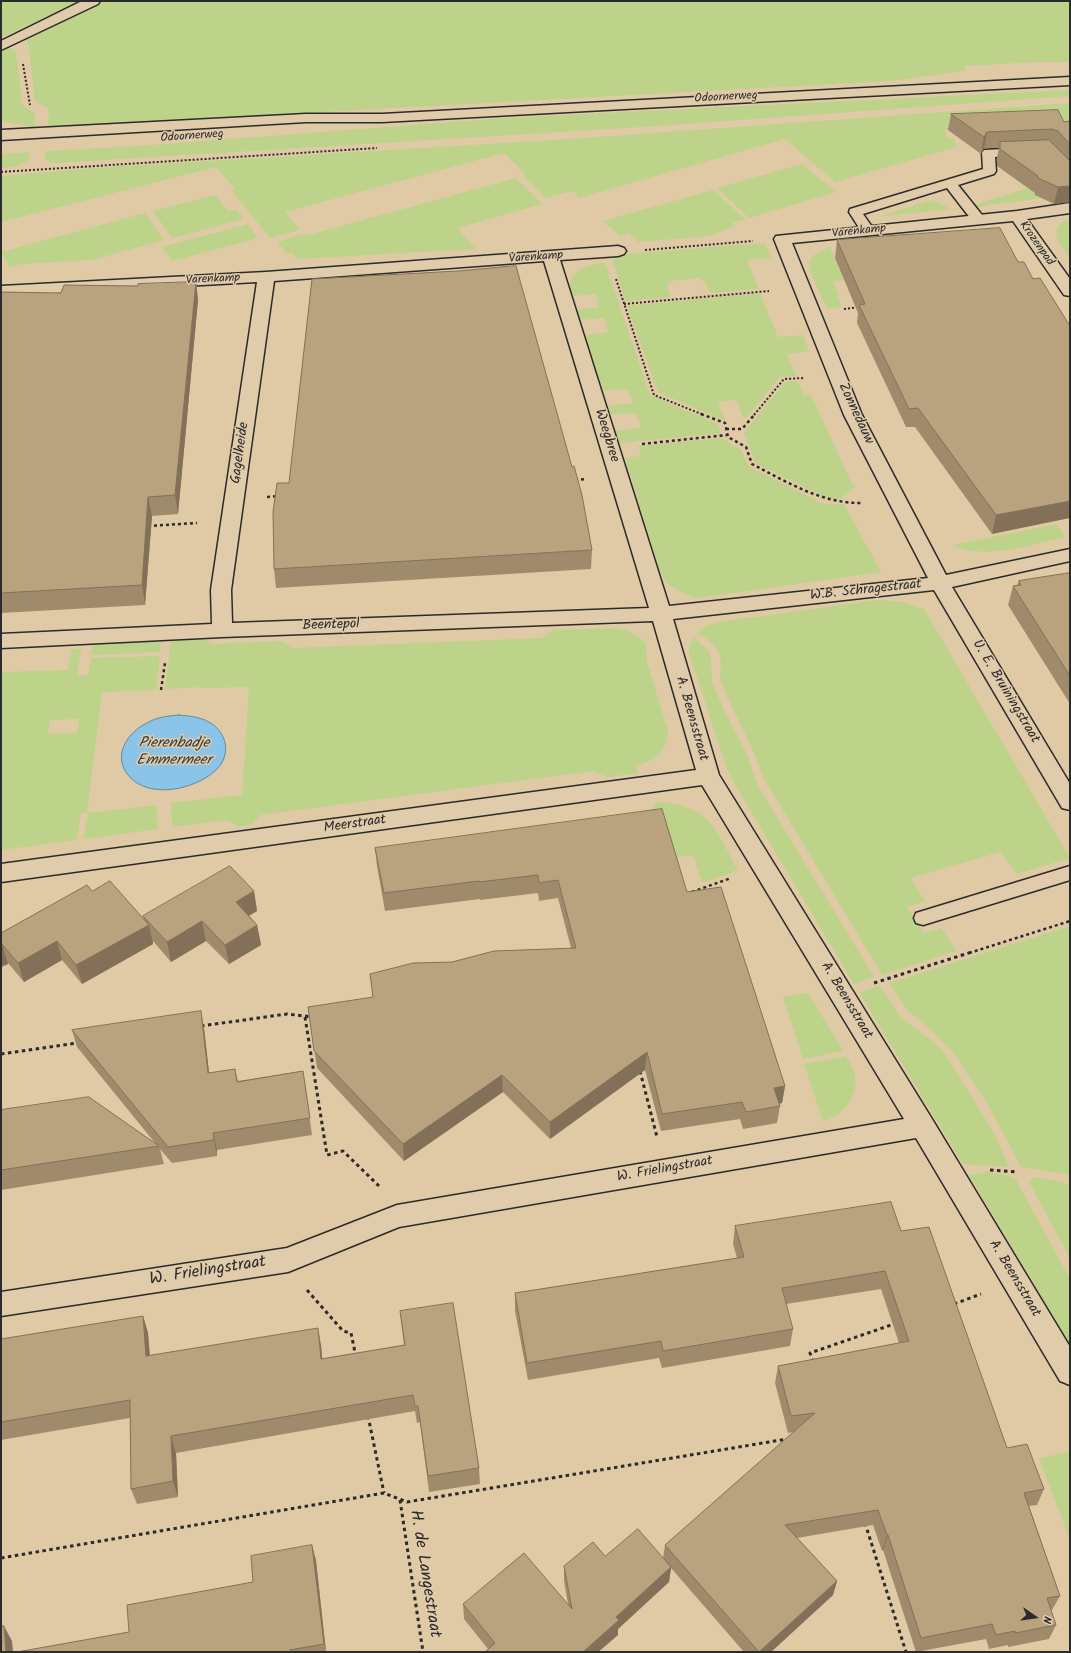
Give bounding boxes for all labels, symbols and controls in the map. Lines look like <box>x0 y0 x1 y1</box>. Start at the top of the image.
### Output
street label: Odoornerweg <box>694 89 758 107</box>
street label: Odoornerweg <box>160 128 224 146</box>
street label: Krozenpad <box>1015 219 1057 269</box>
street label: Varenkamp <box>831 222 887 242</box>
street label: Varenkamp <box>508 249 564 267</box>
street label: Varenkamp <box>185 271 241 289</box>
street label: Zonnedauw <box>833 381 877 447</box>
street label: Weegbree <box>590 407 622 465</box>
street label: Gagelheide <box>228 421 254 485</box>
street label: W.B. Schragestraat <box>809 577 923 605</box>
street label: Beentepol <box>302 617 360 635</box>
street label: U. E. Bruiningstraat <box>968 637 1042 747</box>
street label: A. Beensstraat <box>671 675 711 763</box>
water label: Pierenbadje Emmermeer <box>137 735 211 770</box>
street label: Meerstraat <box>323 812 387 838</box>
street label: A. Beensstraat <box>816 959 876 1043</box>
street label: W. Frielingstraat <box>616 1153 714 1187</box>
street label: A. Beensstraat <box>984 1237 1044 1321</box>
street label: W. Frielingstraat <box>148 1253 268 1291</box>
street label: H. de Langestraat <box>404 1509 444 1639</box>
north arrow <box>1015 1597 1055 1637</box>
text: N <box>1037 1614 1056 1625</box>

